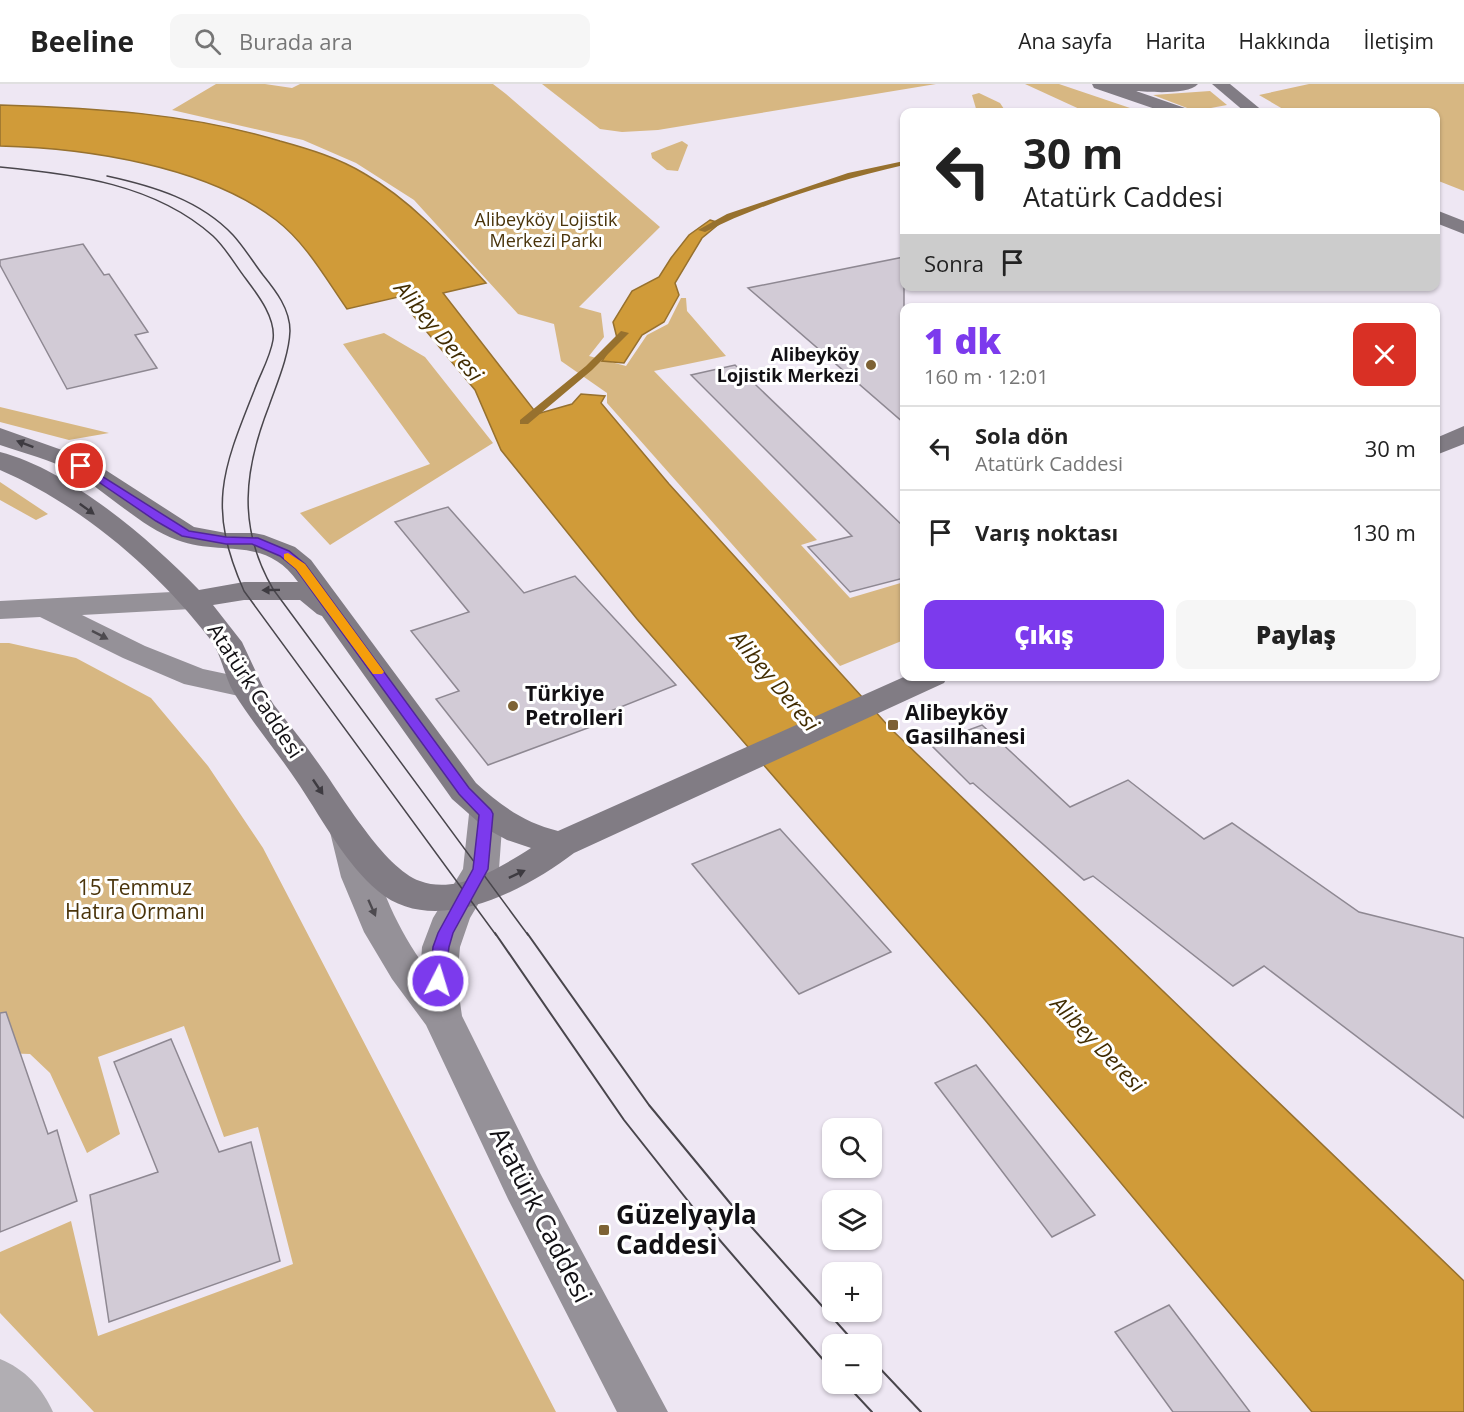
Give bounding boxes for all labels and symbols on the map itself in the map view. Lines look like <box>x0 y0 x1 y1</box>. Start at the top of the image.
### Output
park label: Alibeyköy Lojistik Merkezi Parkı <box>475 207 618 252</box>
water label: Alibey Deresi <box>387 272 491 388</box>
place label: Alibeyköy Lojistik Merkezi <box>717 342 860 387</box>
marker: Alibeyköy Lojistik Merkezi <box>864 358 878 372</box>
one-way arrow <box>16 439 34 448</box>
pin <box>55 440 106 491</box>
one-way arrow <box>79 503 95 515</box>
one-way arrow <box>262 585 281 595</box>
street label: Atatürk Caddesi <box>202 618 310 763</box>
water label: Alibey Deresi <box>723 622 827 738</box>
one-way arrow <box>92 630 109 640</box>
place label: Türkiye Petrolleri <box>525 679 623 731</box>
place label: Alibeyköy Gasilhanesi <box>905 698 1026 750</box>
marker: Türkiye Petrolleri <box>506 699 520 713</box>
marker: Alibeyköy Gasilhanesi <box>886 718 900 732</box>
one-way arrow <box>312 779 323 795</box>
one-way arrow <box>509 870 526 879</box>
park label: 15 Temmuz Hatıra Ormanı <box>65 873 205 925</box>
one-way arrow <box>367 899 377 917</box>
position arrow <box>406 949 470 1013</box>
water label: Alibey Deresi <box>1044 987 1153 1098</box>
street label: Atatürk Caddesi <box>482 1121 602 1309</box>
place label: Güzelyayla Caddesi <box>616 1196 757 1262</box>
marker: Güzelyayla Caddesi <box>597 1223 611 1237</box>

